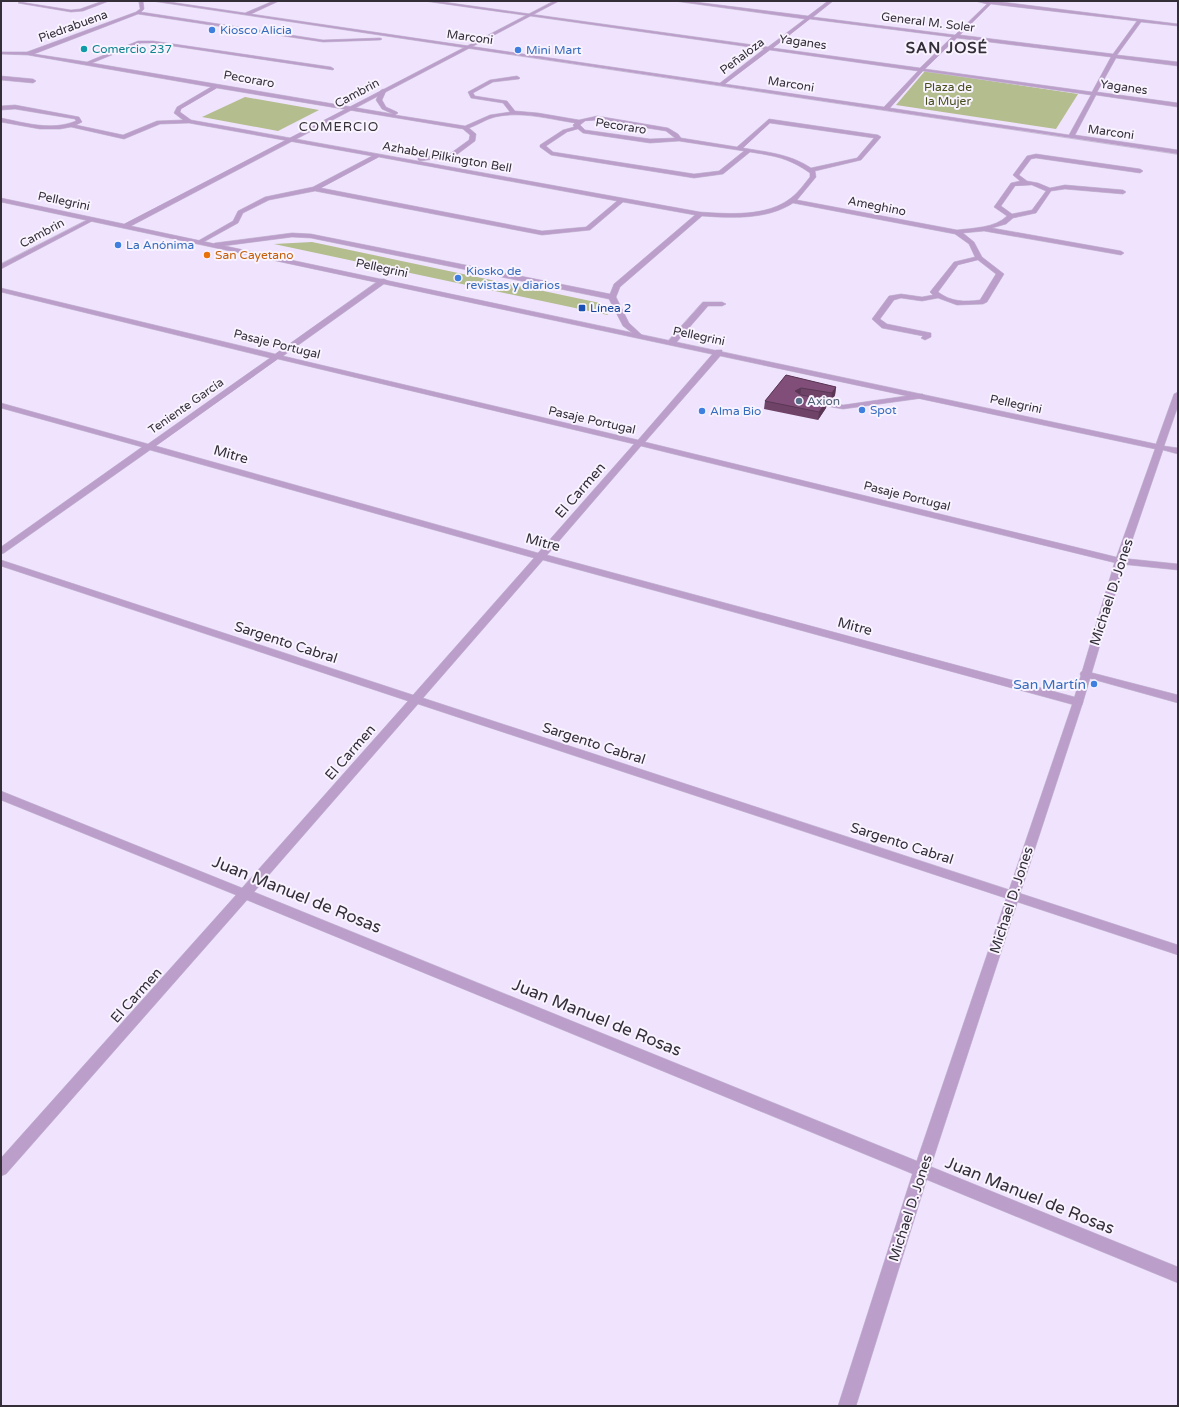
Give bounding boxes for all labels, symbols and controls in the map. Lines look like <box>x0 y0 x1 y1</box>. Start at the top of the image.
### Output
street label: Piedrabuena <box>37 7 109 45</box>
street label: General M. Soler <box>880 9 976 35</box>
place label: Kiosco Alicia <box>220 23 292 37</box>
marker: Kiosco Alicia <box>207 25 217 35</box>
street label: Marconi <box>446 27 494 47</box>
street label: Yaganes <box>778 32 828 52</box>
street label: Peñaloza <box>717 35 767 77</box>
district label: SAN JOSÉ <box>906 38 988 57</box>
place label: Comercio 237 <box>92 42 172 56</box>
place label: Mini Mart <box>526 43 582 57</box>
marker: Comercio 237 <box>79 44 89 54</box>
marker: Mini Mart <box>513 45 523 55</box>
street label: Pecoraro <box>222 68 276 90</box>
street label: Marconi <box>767 73 815 95</box>
street label: Cambrin <box>332 75 382 111</box>
street label: Yaganes <box>1099 77 1149 97</box>
park label: Plaza de la Mujer <box>924 80 972 108</box>
street label: Pecoraro <box>595 115 647 137</box>
district label: COMERCIO <box>299 119 379 135</box>
street label: Marconi <box>1087 122 1135 142</box>
street label: Azhabel Pilkington Bell <box>381 139 513 175</box>
street label: Pellegrini <box>37 189 91 213</box>
street label: Ameghino <box>847 193 907 219</box>
street label: Cambrin <box>17 215 67 251</box>
place label: La Anónima <box>126 238 194 252</box>
marker: La Anónima <box>113 240 123 250</box>
place label: San Cayetano <box>215 248 294 262</box>
marker: San Cayetano <box>202 250 212 260</box>
street label: Pellegrini <box>355 256 409 280</box>
place label: Kiosko de revistas y diarios <box>466 264 560 292</box>
marker: Kiosko de revistas y diarios <box>453 273 463 283</box>
place label: Línea 2 <box>590 301 631 315</box>
marker: Línea 2 <box>577 303 587 313</box>
street label: Pellegrini <box>672 324 726 348</box>
street label: Pasaje Portugal <box>232 326 322 362</box>
street label: Teniente García <box>146 375 226 437</box>
street label: Pellegrini <box>989 392 1043 416</box>
place label: Axion <box>807 394 840 408</box>
marker: Axion <box>794 396 804 406</box>
street label: Pasaje Portugal <box>547 403 637 437</box>
place label: Spot <box>870 403 897 417</box>
place label: Alma Bio <box>710 404 761 418</box>
marker: Spot <box>857 405 867 415</box>
marker: Alma Bio <box>697 406 707 416</box>
street label: Mitre <box>212 441 250 468</box>
street label: El Carmen <box>552 459 609 522</box>
street label: Pasaje Portugal <box>862 478 952 514</box>
street label: Mitre <box>524 530 562 555</box>
street label: Michael D. Jones <box>1086 536 1137 648</box>
street label: Mitre <box>836 614 874 639</box>
street label: Sargento Cabral <box>232 618 340 667</box>
place label: San Martín <box>1013 676 1086 693</box>
marker: San Martín <box>1089 679 1099 689</box>
street label: Sargento Cabral <box>540 719 648 768</box>
street label: El Carmen <box>322 721 379 784</box>
street label: Sargento Cabral <box>848 819 956 868</box>
street label: Michael D. Jones <box>986 844 1037 956</box>
street label: Juan Manuel de Rosas <box>209 851 384 938</box>
street label: El Carmen <box>107 964 166 1026</box>
street label: Juan Manuel de Rosas <box>509 974 684 1061</box>
street label: Michael D. Jones <box>885 1152 936 1264</box>
street label: Juan Manuel de Rosas <box>942 1152 1117 1239</box>

